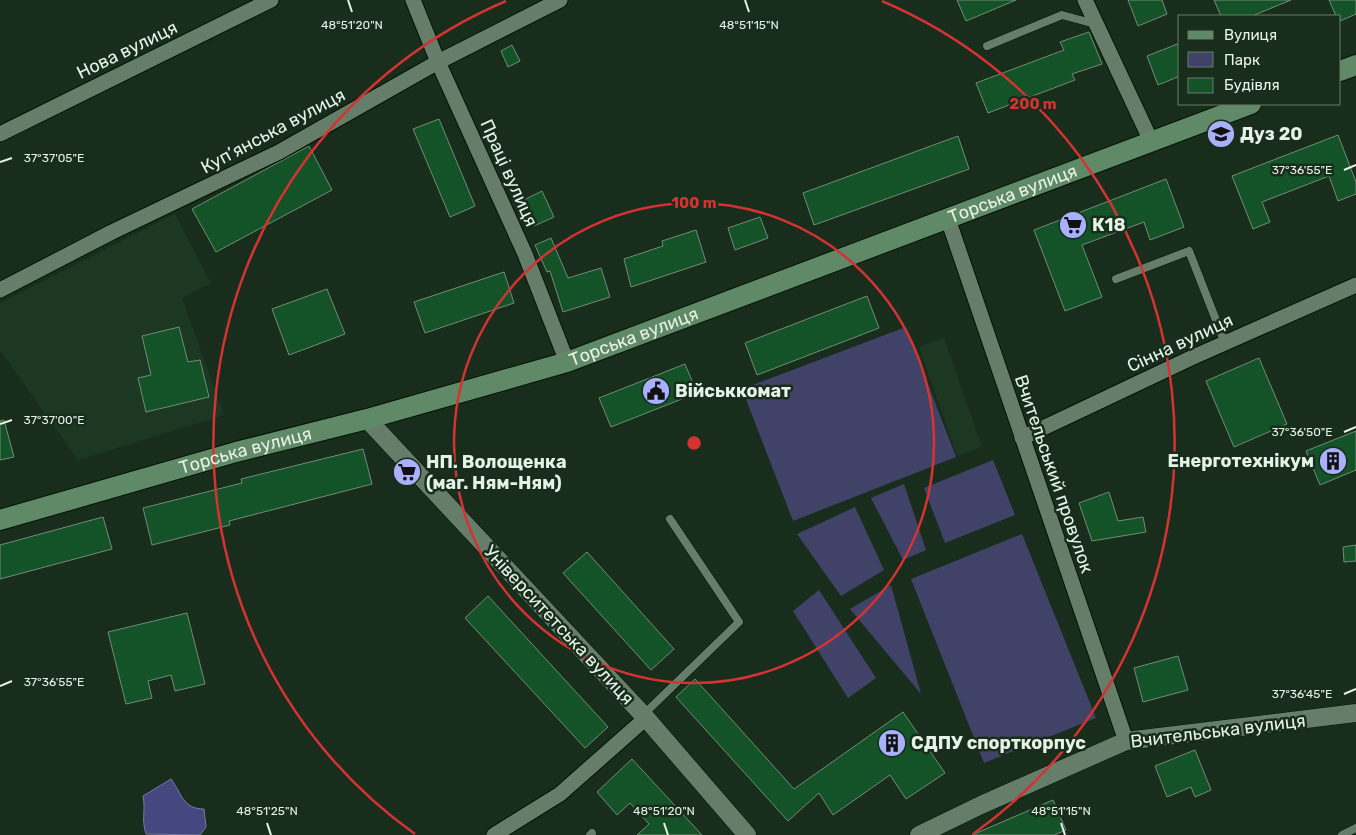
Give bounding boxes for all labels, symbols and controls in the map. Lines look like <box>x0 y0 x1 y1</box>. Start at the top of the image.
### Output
legend <box>1178 15 1341 105</box>
street label: Нова вулиця <box>73 16 181 84</box>
text: 48°51'20"N <box>321 18 383 32</box>
text: 48°51'15"N <box>719 18 779 32</box>
text: Вулиця <box>1224 26 1277 44</box>
text: Парк <box>1224 51 1260 69</box>
text: Будівля <box>1224 76 1280 94</box>
street label: Куп’янська вулиця <box>197 84 349 178</box>
text: 200 m <box>1009 95 1057 113</box>
street label: Праці вулиця <box>476 116 542 230</box>
school or university icon: Дуз 20 <box>1206 119 1236 149</box>
place label: Дуз 20 <box>1240 123 1303 145</box>
text: 37°37'05"E <box>24 151 84 165</box>
street label: Торська вулиця <box>945 160 1080 228</box>
text: 37°36'55"E <box>1272 163 1332 177</box>
text: 100 m <box>672 194 716 212</box>
supermarket icon: К18 <box>1058 210 1088 240</box>
place label: К18 <box>1092 214 1126 236</box>
street label: Торська вулиця <box>566 302 701 371</box>
street label: Сінна вулиця <box>1124 309 1236 377</box>
street label: Вчительський провулок <box>1010 372 1098 576</box>
public building icon: Військкомат <box>641 376 671 406</box>
place label: Військкомат <box>675 380 791 402</box>
text: 37°37'00"E <box>23 413 85 427</box>
street label: Торська вулиця <box>177 422 314 479</box>
text: 37°36'50"E <box>1271 425 1333 439</box>
centre of rings <box>685 434 703 452</box>
building icon: Енерготехнікум <box>1318 446 1348 476</box>
place label: Енерготехнікум <box>1167 450 1314 472</box>
place label: НП. Волощенка (маг. Ням-Ням) <box>426 451 567 494</box>
supermarket icon: НП. Волощенка (маг. Ням-Ням) <box>392 457 422 487</box>
street label: Університетська вулиця <box>479 541 639 709</box>
text: 37°36'55"E <box>24 675 84 689</box>
text: 37°36'45"E <box>1272 687 1332 701</box>
street label: Вчительська вулиця <box>1129 709 1307 753</box>
building icon: СДПУ спорткорпус <box>877 728 907 758</box>
place label: СДПУ спорткорпус <box>911 732 1086 754</box>
text: 48°51'25"N <box>236 804 298 818</box>
text: 48°51'20"N <box>633 804 695 818</box>
text: 48°51'15"N <box>1031 804 1091 818</box>

